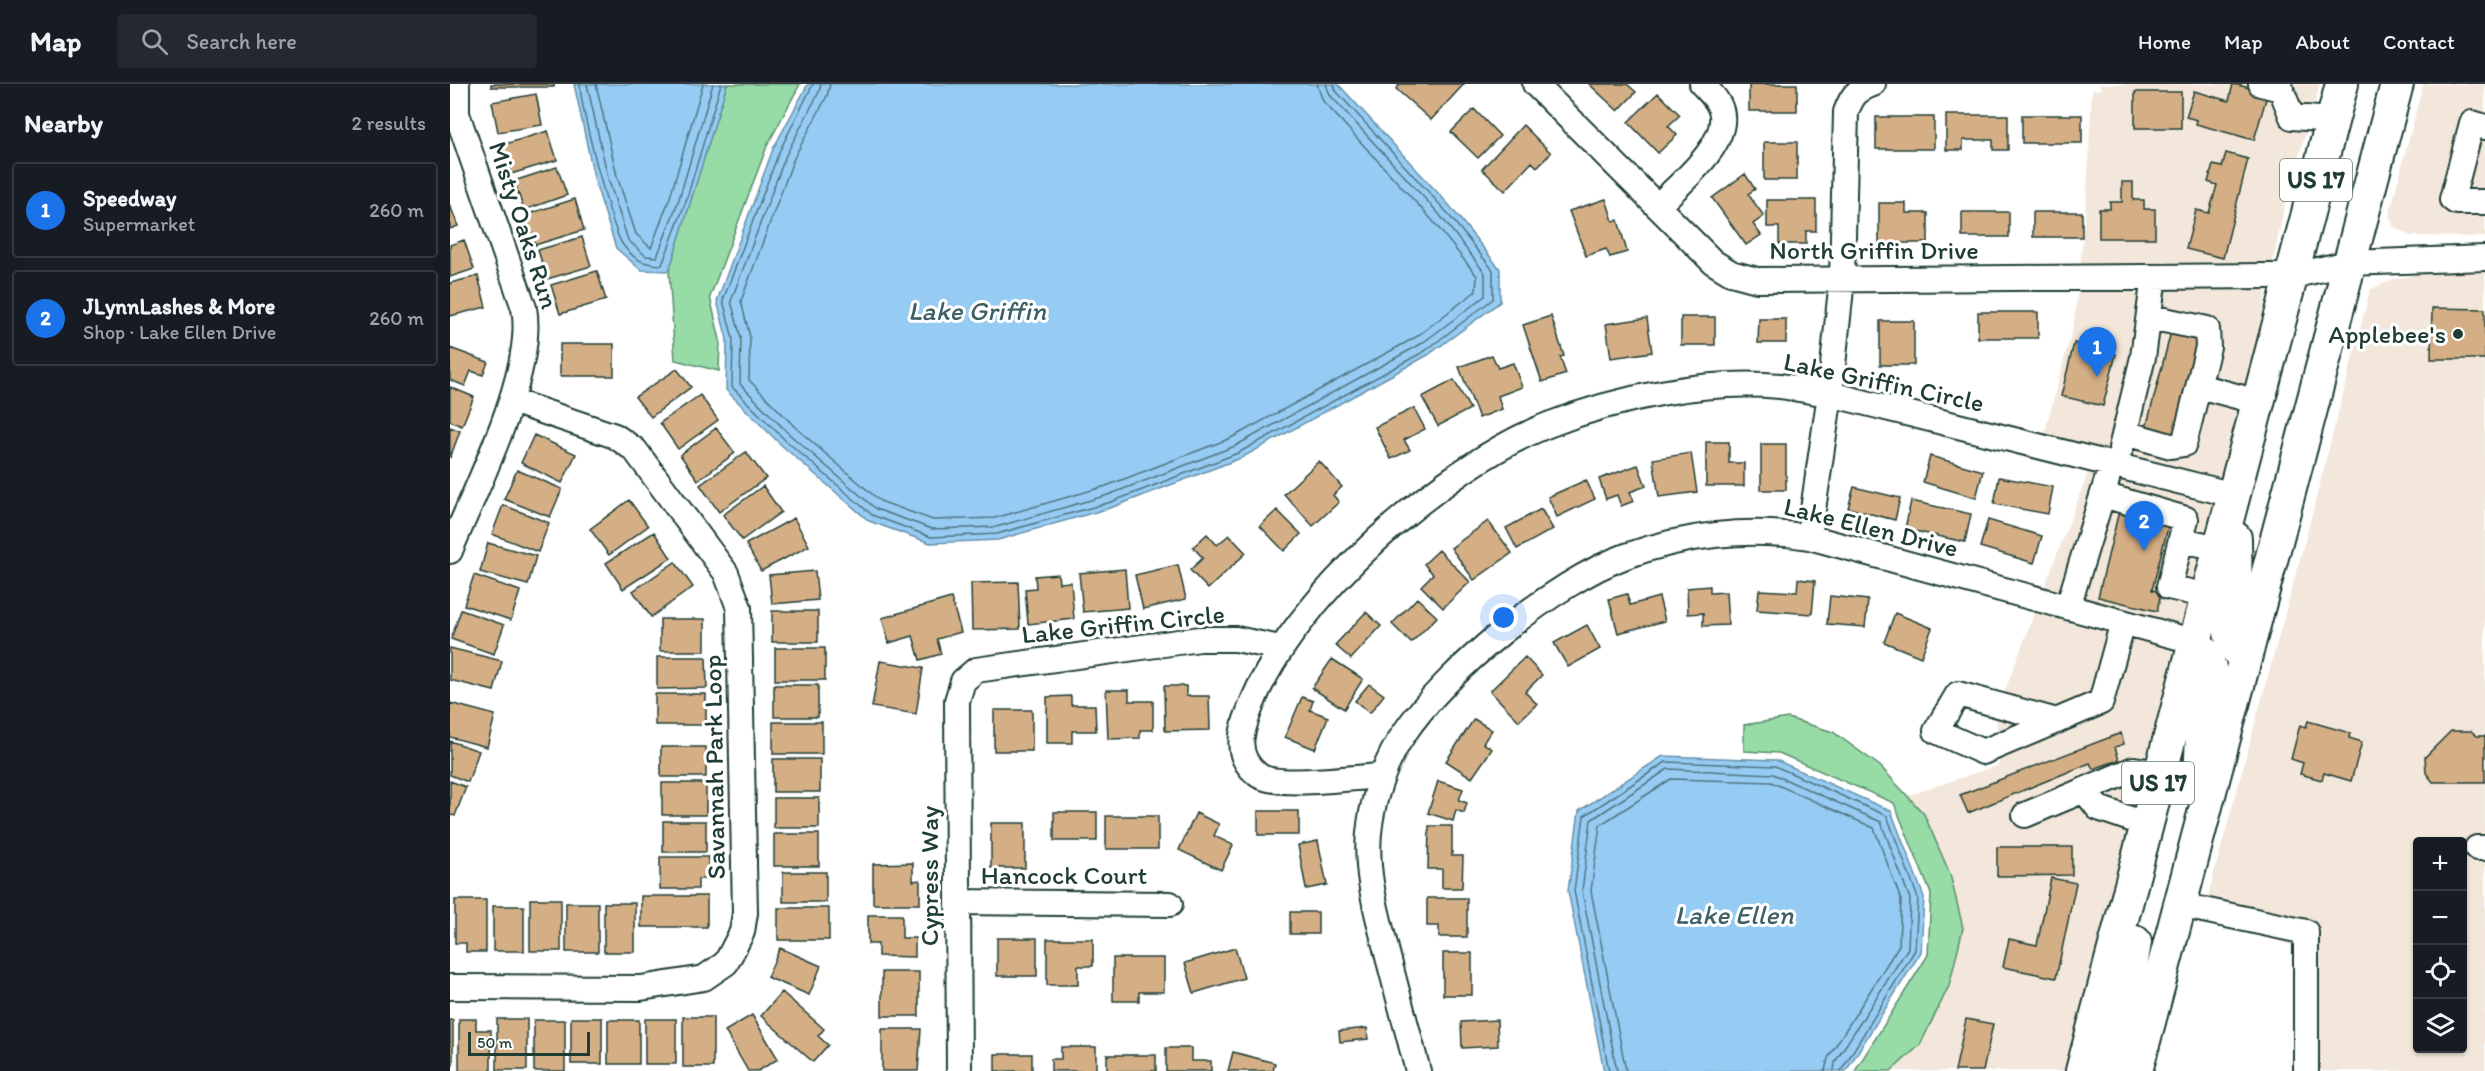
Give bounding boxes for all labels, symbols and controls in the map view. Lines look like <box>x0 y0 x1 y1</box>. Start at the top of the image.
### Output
search box <box>117 14 537 68</box>
text: Map <box>30 24 81 58</box>
icon: search <box>138 25 171 58</box>
text: Search here <box>186 28 297 55</box>
text: Home <box>2138 29 2191 54</box>
text: Map <box>2224 29 2263 54</box>
text: About <box>2296 29 2350 54</box>
text: Contact <box>2383 29 2455 54</box>
text: Nearby <box>24 107 103 139</box>
text: 2 results <box>352 111 426 135</box>
street label: Misty Oaks Run <box>482 137 566 313</box>
road number: US 17 <box>2280 159 2352 201</box>
text: Speedway <box>83 185 176 212</box>
text: 1 <box>41 198 50 222</box>
text: 260 m <box>369 198 424 222</box>
text: Supermarket <box>83 212 195 236</box>
street label: North Griffin Drive <box>1769 234 1979 266</box>
text: JLynnLashes & More <box>83 293 275 320</box>
water label: Lake Griffin <box>908 294 1047 327</box>
text: 2 <box>40 306 51 330</box>
text: 260 m <box>369 306 424 330</box>
place label: Applebee's <box>2328 318 2446 350</box>
text: Shop · Lake Ellen Drive <box>83 320 276 344</box>
marker: Applebee's <box>2451 327 2465 341</box>
pin: 1 <box>2078 328 2116 377</box>
street label: Lake Griffin Circle <box>1781 345 1987 419</box>
street label: Lake Ellen Drive <box>1781 490 1961 564</box>
pin: 2 <box>2124 502 2164 551</box>
street label: Lake Griffin Circle <box>1020 597 1226 651</box>
your location <box>1489 603 1518 632</box>
street label: Savannah Park Loop <box>696 654 732 880</box>
road number: US 17 <box>2122 762 2194 804</box>
street label: Cypress Way <box>913 806 945 946</box>
map controls <box>2413 837 2467 1053</box>
button: + <box>2413 837 2467 891</box>
street label: Hancock Court <box>981 859 1148 891</box>
button: − <box>2413 891 2467 945</box>
water label: Lake Ellen <box>1674 898 1794 931</box>
button: locate <box>2413 945 2467 999</box>
button: layers <box>2413 999 2467 1053</box>
scale bar <box>468 1029 590 1056</box>
text: 50 m <box>477 1033 512 1052</box>

